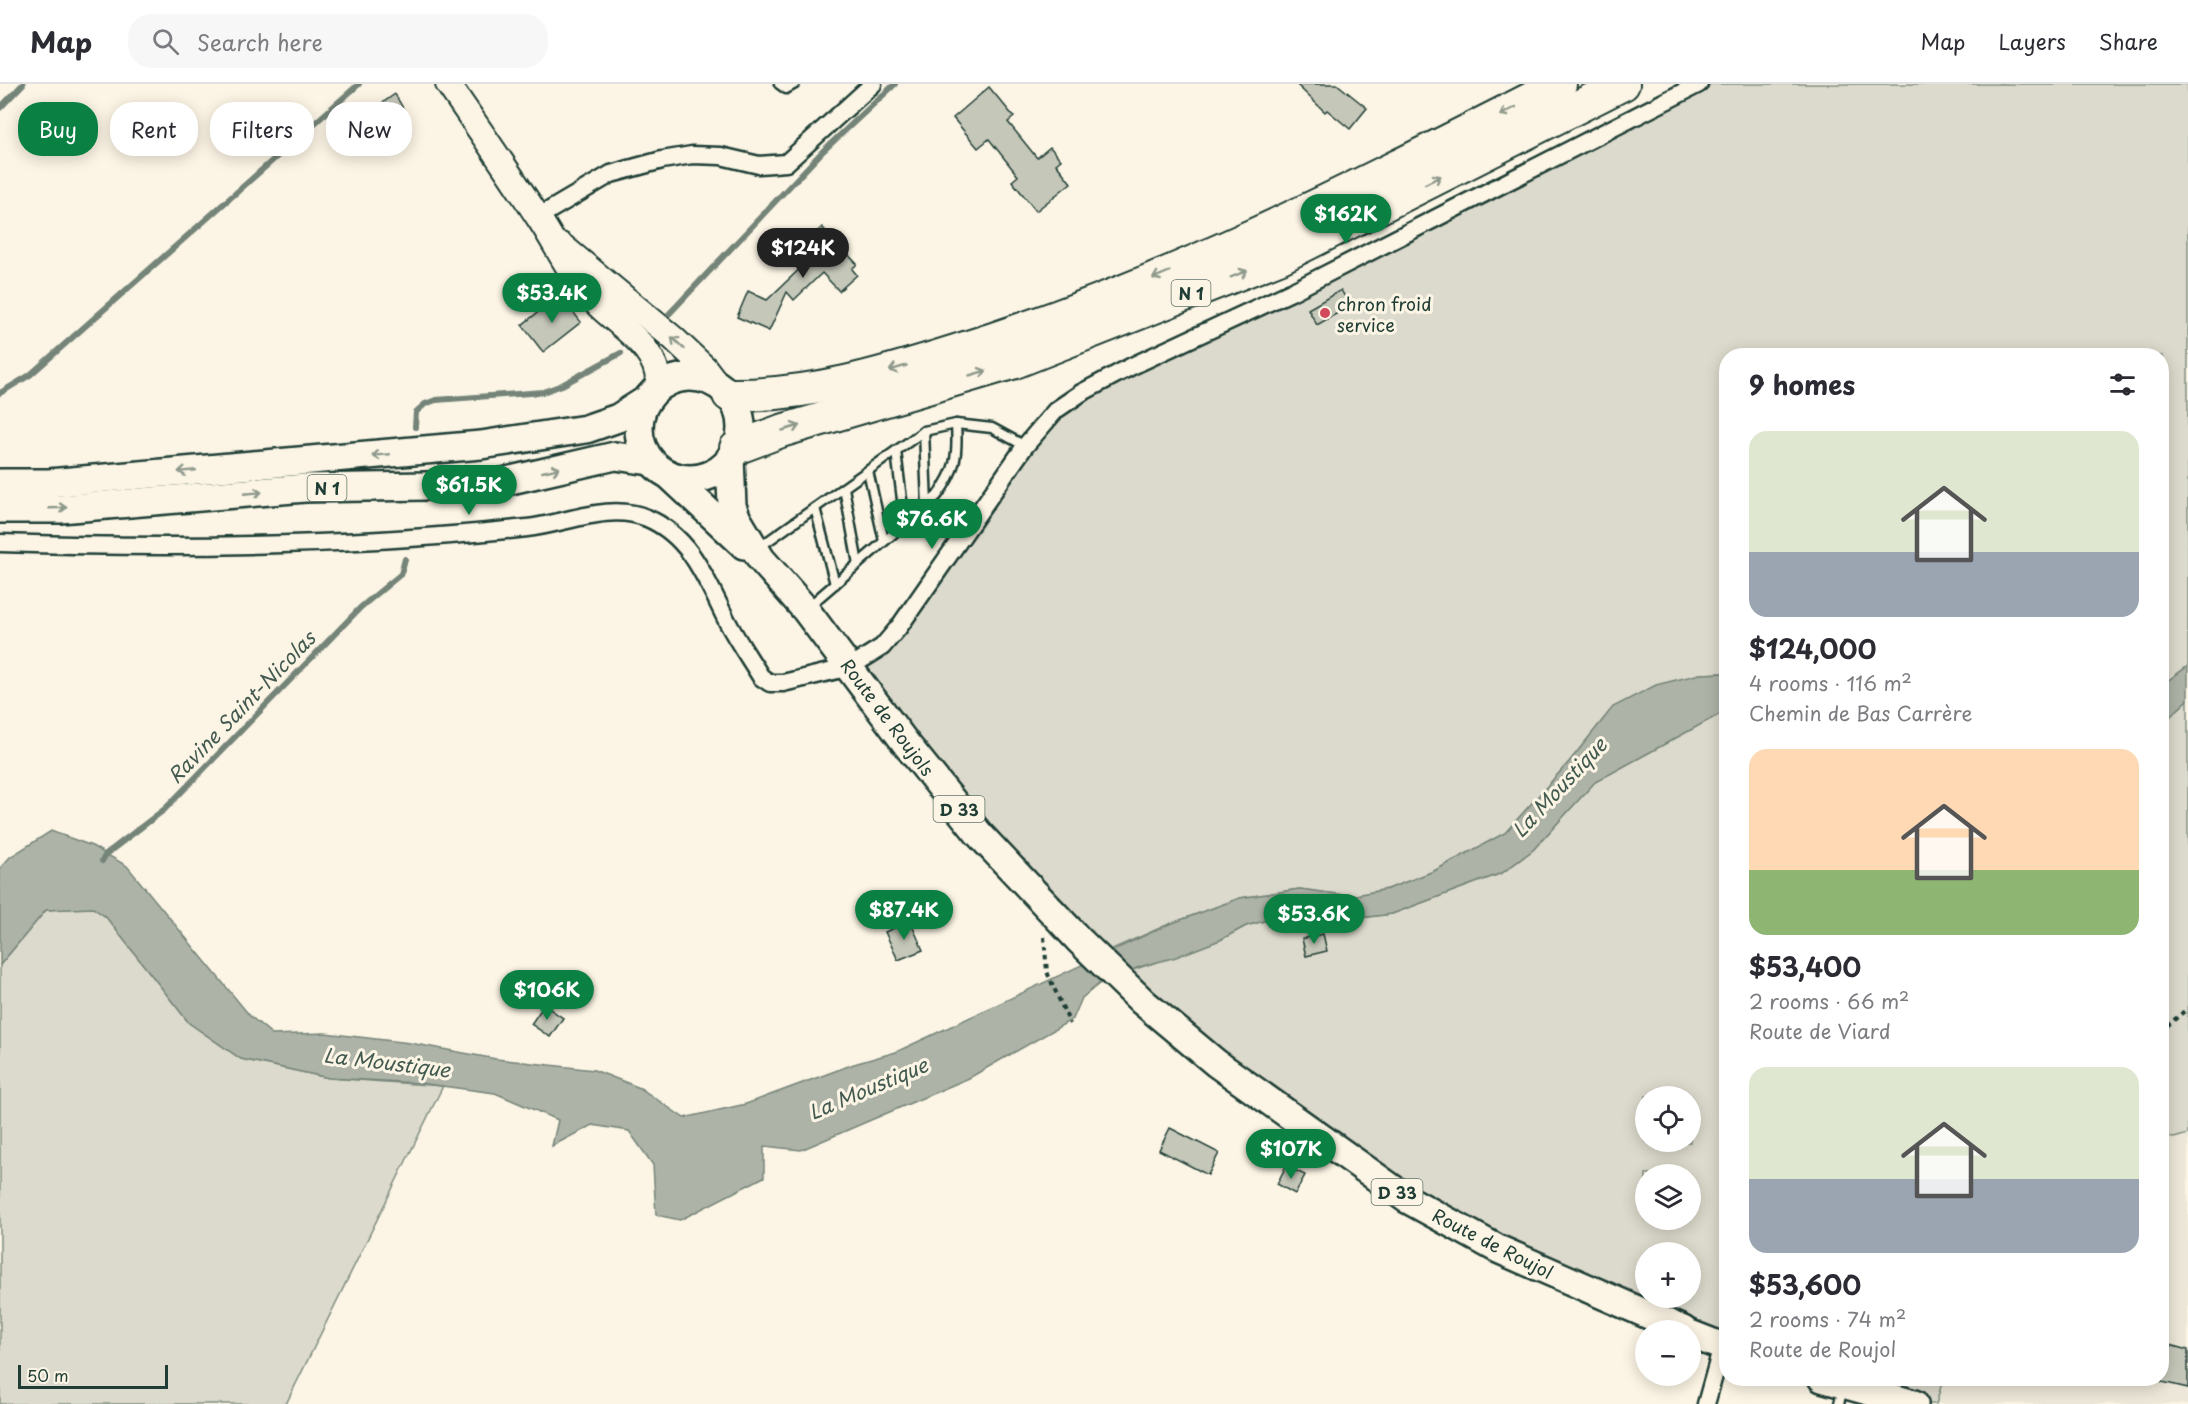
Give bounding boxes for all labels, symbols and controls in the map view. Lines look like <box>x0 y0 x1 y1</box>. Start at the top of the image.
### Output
search box <box>128 14 548 68</box>
text: Map <box>30 20 92 63</box>
icon: search <box>149 25 182 58</box>
text: Search here <box>197 25 323 58</box>
text: Map <box>1921 25 1965 57</box>
text: Layers <box>1998 25 2066 57</box>
text: Share <box>2099 25 2158 57</box>
chip: Buy <box>18 102 98 156</box>
chip: Rent <box>110 102 198 156</box>
chip: Filters <box>210 102 314 156</box>
chip: New <box>326 102 412 156</box>
one-way arrow <box>1499 105 1517 117</box>
one-way arrow <box>1424 174 1442 185</box>
pin: $162K <box>1304 194 1388 245</box>
text: $162K <box>1314 198 1378 228</box>
pin: $124K <box>761 228 845 279</box>
text: $124K <box>771 232 835 262</box>
one-way arrow <box>1229 268 1248 279</box>
one-way arrow <box>1152 269 1170 281</box>
pin: $53.4K <box>503 273 601 324</box>
text: $53.4K <box>516 277 588 307</box>
road number: N 1 <box>1172 280 1210 306</box>
place label: chron froid service <box>1337 290 1432 338</box>
marker: chron froid service <box>1318 306 1332 320</box>
one-way arrow <box>670 336 685 350</box>
one-way arrow <box>889 363 908 374</box>
text: 9 homes <box>1749 365 1855 404</box>
one-way arrow <box>968 367 987 378</box>
icon: filters <box>2106 368 2139 401</box>
one-way arrow <box>781 422 800 433</box>
one-way arrow <box>372 450 392 461</box>
one-way arrow <box>541 464 560 475</box>
pin: $61.5K <box>420 465 518 516</box>
one-way arrow <box>177 466 197 477</box>
text: $61.5K <box>436 469 502 499</box>
icon: home <box>1890 470 1998 578</box>
road number: N 1 <box>308 475 346 501</box>
one-way arrow <box>242 487 262 498</box>
pin: $76.6K <box>883 499 981 550</box>
one-way arrow <box>48 503 68 514</box>
text: $76.6K <box>896 503 968 533</box>
water label: Ravine Saint-Nicolas <box>160 623 323 790</box>
text: $124,000 <box>1749 629 1876 668</box>
street label: Route de Roujols <box>835 653 941 781</box>
text: 4 rooms · 116 m² <box>1749 668 1912 698</box>
text: Chemin de Bas Carrère <box>1749 698 1972 728</box>
water label: La Moustique <box>1505 730 1614 844</box>
icon: home <box>1890 788 1998 896</box>
road number: D 33 <box>934 796 984 822</box>
pin: $87.4K <box>855 890 953 941</box>
text: $87.4K <box>869 894 939 924</box>
pin: $53.6K <box>1265 894 1363 945</box>
text: $53.6K <box>1278 898 1350 928</box>
text: $53,400 <box>1749 947 1861 986</box>
pin: $106K <box>505 970 589 1021</box>
text: $106K <box>514 974 580 1004</box>
text: 2 rooms · 66 m² <box>1749 986 1909 1016</box>
text: Route de Viard <box>1749 1016 1891 1046</box>
water label: La Moustique <box>322 1039 453 1085</box>
water label: La Moustique <box>804 1049 933 1127</box>
map controls <box>1635 1086 1701 1386</box>
button: locate <box>1635 1086 1701 1152</box>
icon: home <box>1890 1106 1998 1214</box>
pin: $107K <box>1249 1129 1333 1180</box>
text: $107K <box>1260 1133 1322 1163</box>
button: layers <box>1635 1164 1701 1230</box>
road number: D 33 <box>1372 1179 1422 1205</box>
street label: Route de Roujol <box>1428 1201 1558 1285</box>
button: + <box>1635 1242 1701 1308</box>
text: $53,600 <box>1749 1265 1861 1304</box>
text: 2 rooms · 74 m² <box>1749 1304 1906 1334</box>
button: − <box>1635 1320 1701 1386</box>
text: Route de Roujol <box>1749 1334 1896 1364</box>
scale bar <box>18 1362 168 1390</box>
text: 50 m <box>27 1363 68 1387</box>

